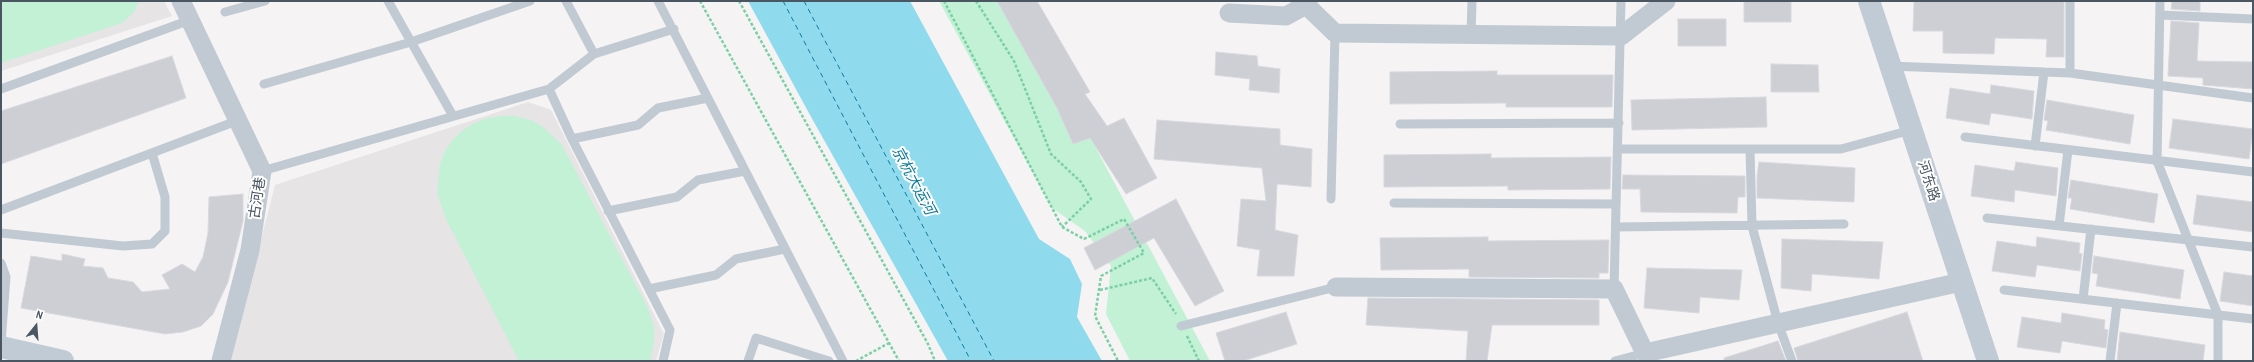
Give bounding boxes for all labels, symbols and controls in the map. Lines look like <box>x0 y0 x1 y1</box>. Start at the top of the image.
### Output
water label: 京杭大运河 <box>887 144 939 218</box>
street label: 河东路 <box>1914 158 1942 204</box>
street label: 古河巷 <box>246 176 270 220</box>
north arrow <box>16 306 56 346</box>
text: N <box>34 307 45 322</box>

